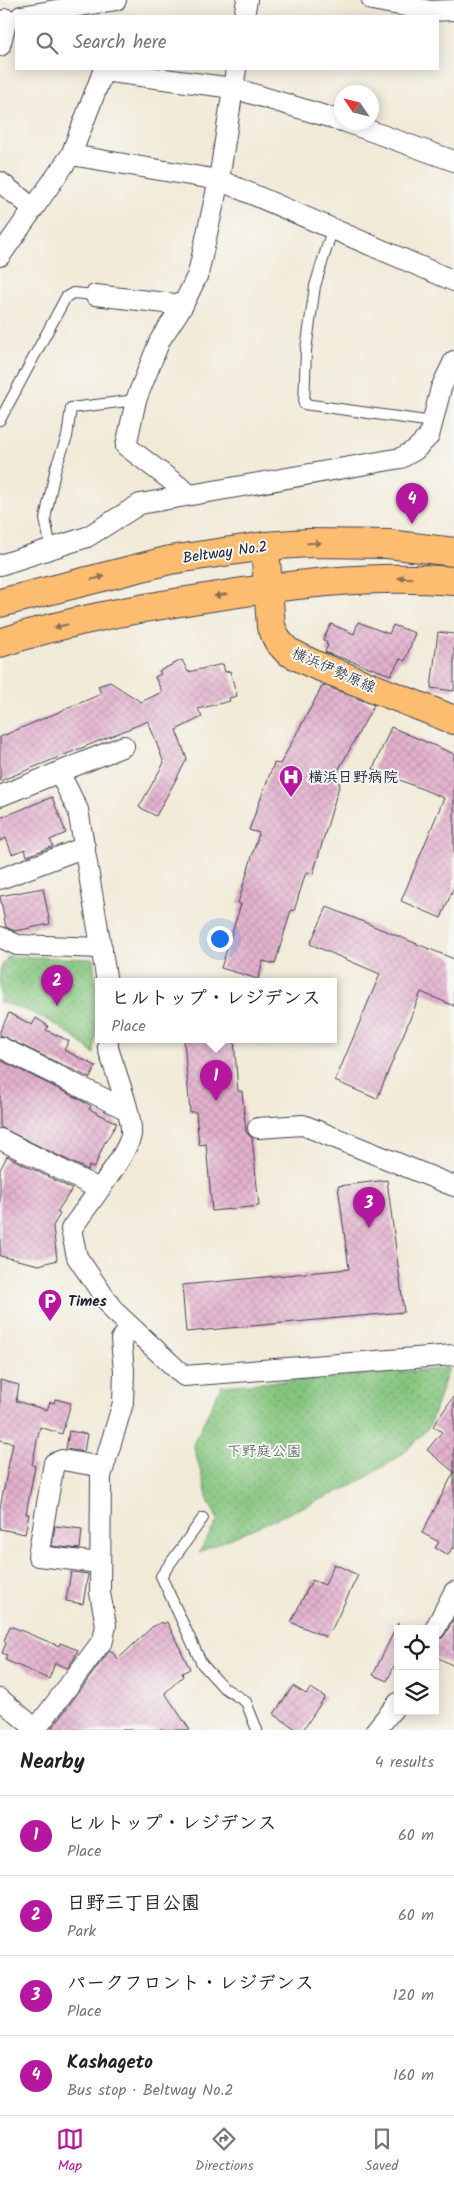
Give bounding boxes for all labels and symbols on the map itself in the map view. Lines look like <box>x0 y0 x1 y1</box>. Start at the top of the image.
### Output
north arrow <box>334 85 379 130</box>
pin: 4 <box>396 483 428 524</box>
street label: Beltway No.2 <box>181 535 269 571</box>
one-way arrow <box>306 538 322 546</box>
one-way arrow <box>90 573 105 581</box>
one-way arrow <box>397 574 413 582</box>
one-way arrow <box>213 592 229 600</box>
one-way arrow <box>54 622 69 630</box>
street label: 横浜伊勢原線 <box>288 642 380 700</box>
hospital icon: 横浜日野病院 <box>278 764 304 798</box>
place label: 横浜日野病院 <box>308 766 398 790</box>
your location <box>207 926 233 952</box>
pin: 2 <box>41 965 73 1006</box>
pin: 1 <box>200 1060 232 1101</box>
pin: 3 <box>353 1187 385 1228</box>
parking icon: Times <box>37 1288 63 1322</box>
place label: Times <box>68 1290 107 1314</box>
park label: 下野庭公園 <box>226 1440 302 1464</box>

